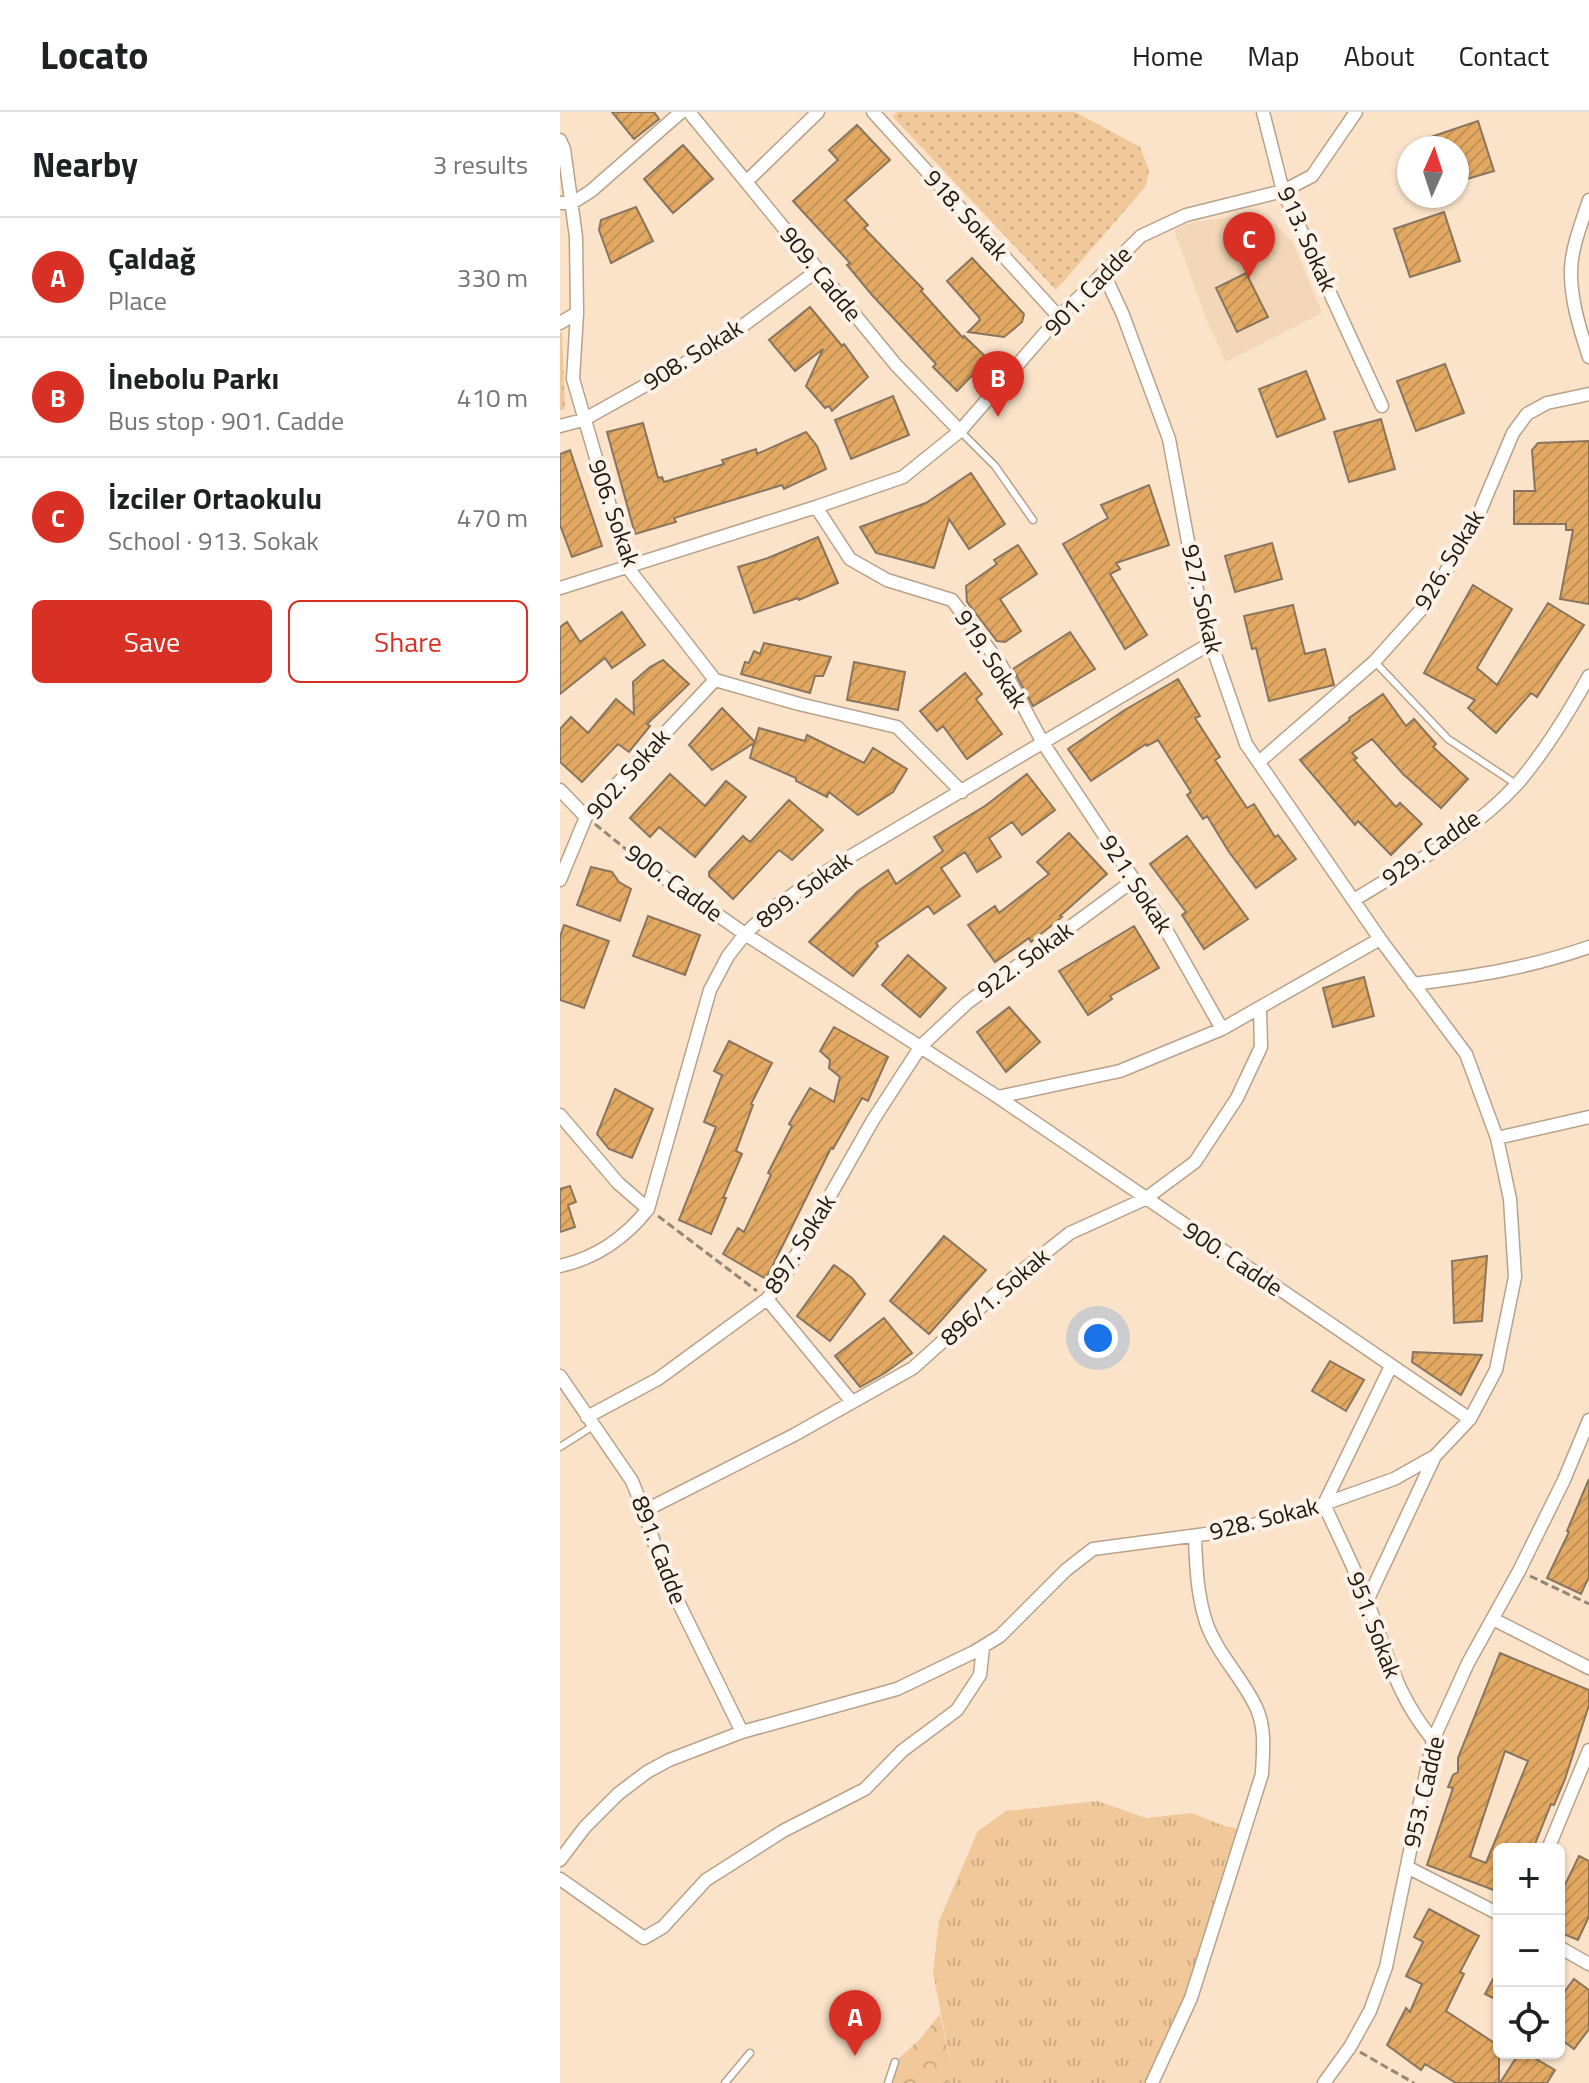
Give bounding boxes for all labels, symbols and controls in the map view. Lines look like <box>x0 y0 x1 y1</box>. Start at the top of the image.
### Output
text: Locato <box>40 26 149 84</box>
text: Home <box>1132 34 1203 77</box>
text: Map <box>1247 34 1300 77</box>
text: About <box>1344 34 1414 77</box>
text: Contact <box>1458 34 1549 77</box>
north arrow <box>1397 136 1469 208</box>
text: Nearby <box>32 138 138 190</box>
text: 3 results <box>433 145 528 184</box>
street label: 918. Sokak <box>916 161 1018 268</box>
street label: 913. Sokak <box>1269 180 1347 297</box>
pin: C <box>1223 212 1275 278</box>
street label: 909. Cadde <box>772 218 871 329</box>
text: Çaldağ <box>108 235 196 281</box>
street label: 901. Cadde <box>1035 237 1140 344</box>
text: A <box>50 258 66 297</box>
text: 330 m <box>457 258 528 297</box>
text: Place <box>108 281 167 320</box>
street label: 908. Sokak <box>636 309 750 399</box>
pin: B <box>972 351 1024 417</box>
text: İnebolu Parkı <box>108 355 279 401</box>
text: B <box>50 378 66 417</box>
text: 410 m <box>457 378 528 417</box>
text: Bus stop · 901. Cadde <box>108 401 344 440</box>
street label: 906. Sokak <box>580 454 650 572</box>
text: İzciler Ortaokulu <box>108 475 322 521</box>
text: C <box>51 498 65 537</box>
text: 470 m <box>457 498 528 537</box>
street label: 926. Sokak <box>1404 502 1493 617</box>
text: School · 913. Sokak <box>108 521 319 560</box>
street label: 927. Sokak <box>1173 540 1233 658</box>
button: Save <box>32 600 272 683</box>
button: Share <box>288 600 528 683</box>
street label: 919. Sokak <box>946 602 1038 715</box>
street label: 902. Sokak <box>577 720 678 827</box>
street label: 929. Cadde <box>1374 800 1487 894</box>
street label: 921. Sokak <box>1091 827 1183 940</box>
street label: 900. Cadde <box>618 834 731 930</box>
street label: 899. Sokak <box>748 842 859 936</box>
street label: 922. Sokak <box>969 912 1080 1006</box>
street label: 897. Sokak <box>754 1186 844 1300</box>
street label: 900. Cadde <box>1176 1212 1291 1305</box>
street label: 896/1. Sokak <box>932 1238 1057 1354</box>
your location <box>1078 1318 1118 1358</box>
street label: 928. Sokak <box>1205 1487 1323 1549</box>
street label: 891. Cadde <box>623 1490 697 1609</box>
street label: 951. Sokak <box>1338 1566 1412 1684</box>
street label: 953. Cadde <box>1393 1732 1453 1851</box>
map controls <box>1493 1843 1565 2059</box>
button: + <box>1493 1843 1565 1915</box>
button: − <box>1493 1915 1565 1987</box>
button: locate <box>1493 1987 1565 2059</box>
pin: A <box>829 1990 881 2056</box>

